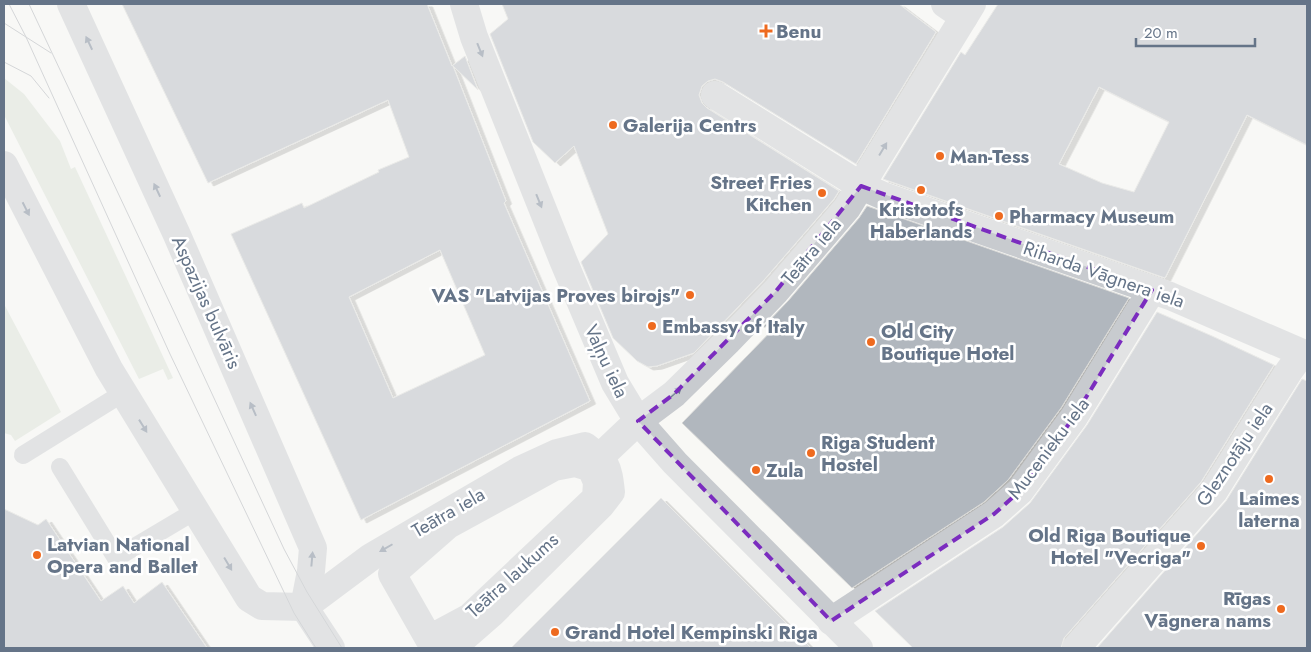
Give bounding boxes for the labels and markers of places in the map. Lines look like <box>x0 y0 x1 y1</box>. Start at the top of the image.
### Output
place label: Benu <box>776 18 821 45</box>
marker: Benu <box>760 25 772 37</box>
place label: Galerija Centrs <box>623 112 757 139</box>
marker: Galerija Centrs <box>607 119 619 131</box>
place label: Man-Tess <box>950 143 1030 170</box>
marker: Man-Tess <box>934 150 946 162</box>
place label: Street Fries Kitchen <box>710 169 812 218</box>
marker: Kristotofs Haberlands <box>915 184 927 196</box>
marker: Street Fries Kitchen <box>816 187 828 199</box>
place label: Kristotofs Haberlands <box>870 196 972 245</box>
place label: Pharmacy Museum <box>1009 203 1174 230</box>
marker: Pharmacy Museum <box>993 210 1005 222</box>
place label: VAS "Latvijas Proves birojs" <box>431 282 680 309</box>
marker: VAS "Latvijas Proves birojs" <box>684 289 696 301</box>
place label: Embassy of Italy <box>662 313 806 340</box>
place label: Old City Boutique Hotel <box>881 318 1014 367</box>
marker: Embassy of Italy <box>646 320 658 332</box>
marker: Old City Boutique Hotel <box>865 336 877 348</box>
place label: Riga Student Hostel <box>821 429 935 478</box>
marker: Riga Student Hostel <box>805 447 817 459</box>
place label: Zula <box>766 457 804 484</box>
marker: Zula <box>750 464 762 476</box>
marker: Laimes laterna <box>1263 473 1275 485</box>
place label: Laimes laterna <box>1238 485 1300 534</box>
place label: Old Riga Boutique Hotel "Vecriga" <box>1028 522 1191 571</box>
place label: Latvian National Opera and Ballet <box>47 531 198 580</box>
marker: Old Riga Boutique Hotel "Vecriga" <box>1195 540 1207 552</box>
marker: Latvian National Opera and Ballet <box>31 549 43 561</box>
place label: Rīgas Vāgnera nams <box>1143 585 1271 634</box>
marker: Rīgas Vāgnera nams <box>1275 603 1287 615</box>
place label: Grand Hotel Kempinski Riga <box>565 619 818 646</box>
marker: Grand Hotel Kempinski Riga <box>549 626 561 638</box>

